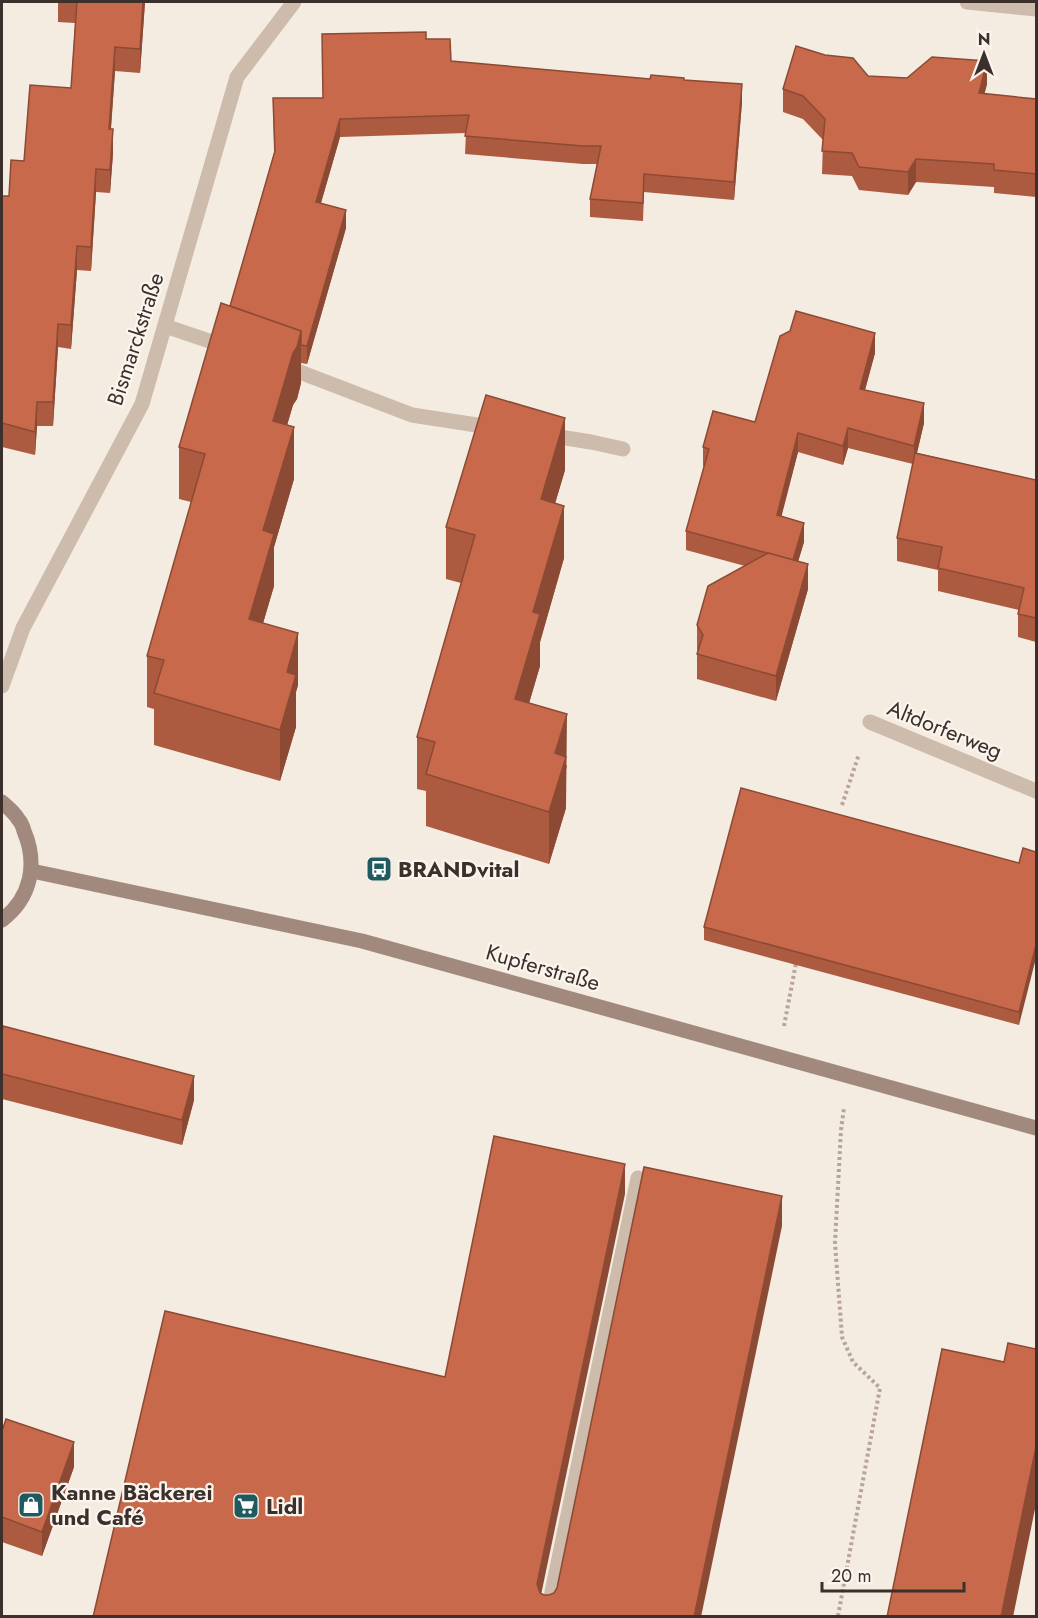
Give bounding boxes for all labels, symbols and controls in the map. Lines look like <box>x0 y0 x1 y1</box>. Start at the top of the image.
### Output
north arrow <box>954 24 1014 84</box>
text: N <box>978 28 990 51</box>
street label: Bismarckstraße <box>98 268 172 410</box>
street label: Altdorferweg <box>883 691 1007 767</box>
place label: BRANDvital <box>398 853 519 885</box>
bus stop icon: BRANDvital <box>364 854 394 884</box>
street label: Kupferstraße <box>482 935 604 999</box>
place label: Kanne Bäckerei und Café <box>51 1476 213 1533</box>
shop icon: Kanne Bäckerei und Café <box>16 1490 46 1520</box>
place label: Lidl <box>266 1490 303 1522</box>
supermarket icon: Lidl <box>231 1491 261 1521</box>
scale bar <box>822 1555 964 1593</box>
text: 20 m <box>831 1563 871 1589</box>

